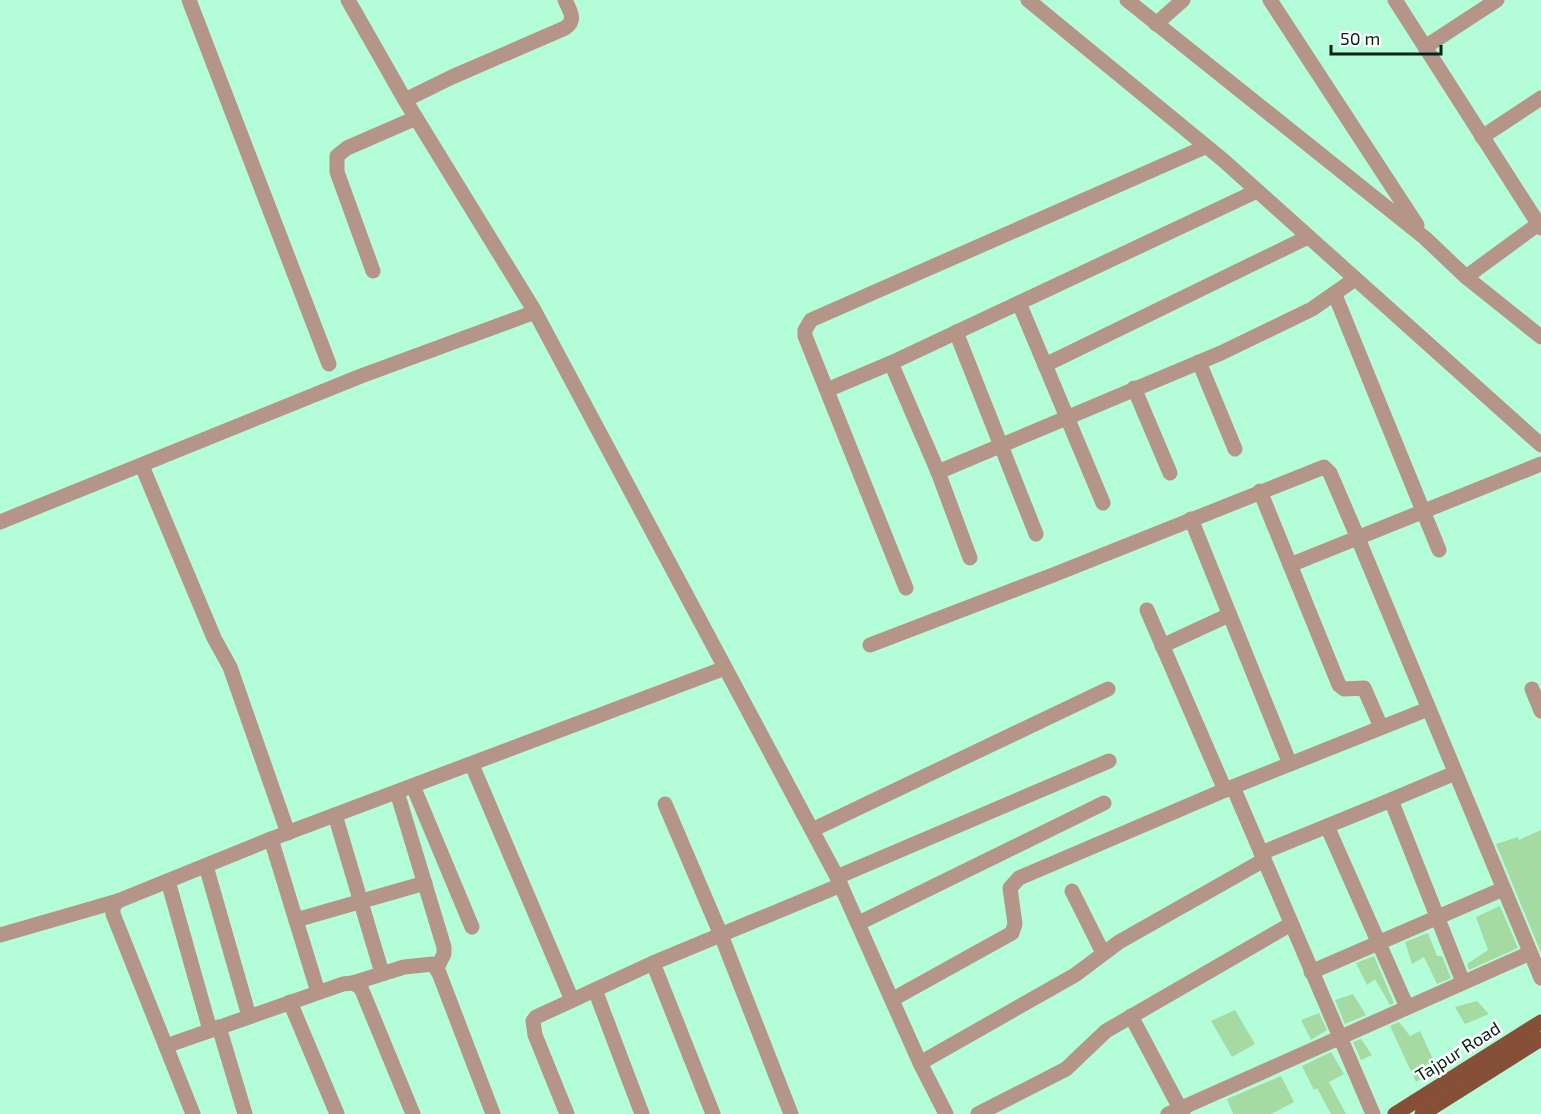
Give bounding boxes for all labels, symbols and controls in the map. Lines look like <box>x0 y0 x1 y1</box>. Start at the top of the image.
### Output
scale bar <box>1331 18 1440 56</box>
text: 50 m <box>1340 27 1380 49</box>
street label: Tajpur Road <box>1411 1016 1504 1086</box>

